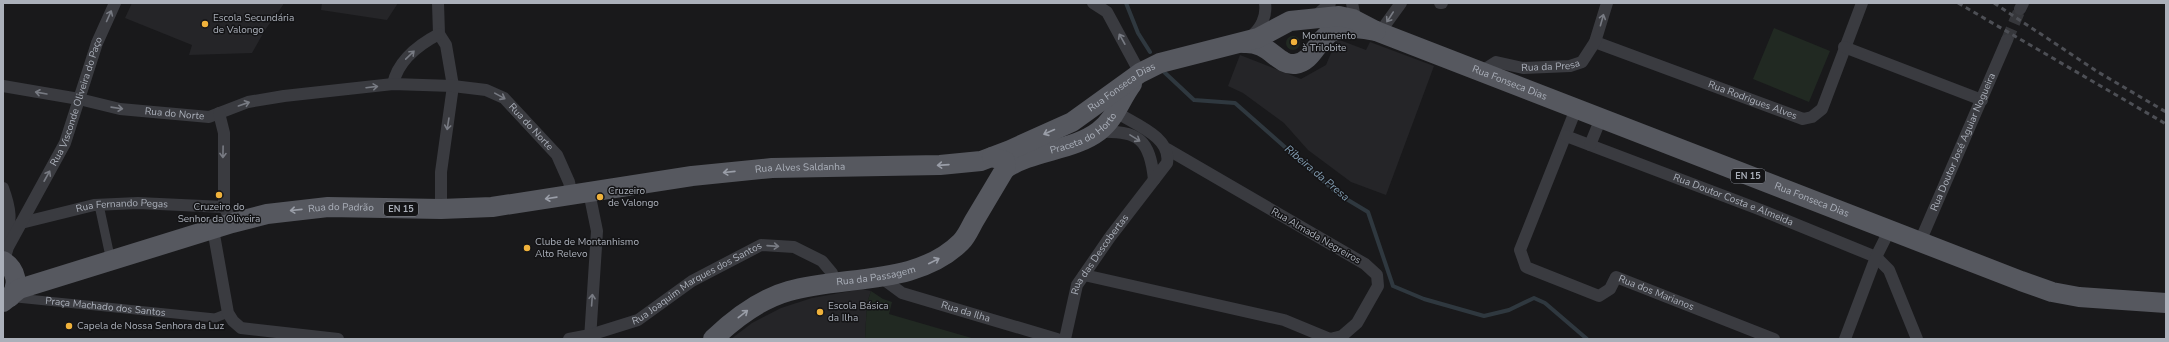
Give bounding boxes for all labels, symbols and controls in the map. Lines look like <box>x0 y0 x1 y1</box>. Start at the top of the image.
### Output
one-way arrow <box>106 11 113 23</box>
place label: Escola Secundária de Valongo <box>213 11 294 37</box>
one-way arrow <box>1386 11 1394 22</box>
one-way arrow <box>1599 14 1606 27</box>
marker: Escola Secundária de Valongo <box>200 19 210 29</box>
place label: Monumento à Trilobite <box>1302 29 1356 55</box>
one-way arrow <box>1117 33 1125 45</box>
street label: Rua Visconde Oliveira do Paço <box>47 34 106 169</box>
marker: Monumento à Trilobite <box>1289 37 1299 47</box>
one-way arrow <box>405 50 415 59</box>
street label: Rua da Presa <box>1521 56 1582 75</box>
street label: Rua Fonseca Dias <box>1085 59 1158 115</box>
street label: Rua Fonseca Dias <box>1470 62 1549 104</box>
street label: Rua Doutor José Aguiar Nogueira <box>1927 71 1999 213</box>
street label: Rua Rodrigues Alves <box>1706 77 1799 123</box>
one-way arrow <box>365 83 378 91</box>
one-way arrow <box>35 88 48 96</box>
one-way arrow <box>494 93 506 101</box>
one-way arrow <box>237 100 250 107</box>
street label: Rua do Norte <box>505 100 556 154</box>
one-way arrow <box>110 104 123 112</box>
street label: Rua do Norte <box>144 104 205 124</box>
street label: Praceta do Horto <box>1048 109 1120 158</box>
one-way arrow <box>444 117 452 130</box>
one-way arrow <box>1044 129 1056 136</box>
one-way arrow <box>1129 134 1140 142</box>
water label: Ribeira da Presa <box>1282 142 1353 205</box>
one-way arrow <box>219 145 227 158</box>
street label: Rua Alves Saldanha <box>754 160 845 177</box>
one-way arrow <box>937 161 950 168</box>
one-way arrow <box>723 169 736 176</box>
road number: EN 15 <box>1731 169 1765 183</box>
one-way arrow <box>43 170 51 182</box>
street label: Rua Doutor Costa e Almeida <box>1671 170 1795 229</box>
street label: Rua Fonseca Dias <box>1772 179 1851 221</box>
place label: Cruzeiro de Valongo <box>608 184 659 210</box>
marker: Cruzeiro do Senhor da Oliveira <box>214 190 224 200</box>
marker: Cruzeiro de Valongo <box>595 192 605 202</box>
one-way arrow <box>545 194 558 202</box>
street label: Rua Fernando Pegas <box>74 196 169 216</box>
place label: Cruzeiro do Senhor da Oliveira <box>178 200 260 226</box>
street label: Rua do Padrão <box>307 200 374 216</box>
road number: EN 15 <box>384 202 418 216</box>
street label: Rua Almada Negreiros <box>1269 205 1364 268</box>
one-way arrow <box>290 206 303 213</box>
street label: Rua das Descobertas <box>1068 211 1132 296</box>
place label: Clube de Montanhismo Alto Relevo <box>535 235 639 261</box>
street label: Rua Joaquim Marques dos Santos <box>630 239 765 328</box>
one-way arrow <box>766 242 779 249</box>
marker: Clube de Montanhismo Alto Relevo <box>522 243 532 253</box>
one-way arrow <box>927 257 939 264</box>
street label: Rua da Passagem <box>836 262 917 289</box>
street label: Rua dos Marianos <box>1616 272 1696 314</box>
street label: Praça Machado dos Santos <box>45 294 166 320</box>
one-way arrow <box>588 294 595 307</box>
street label: Rua da Ilha <box>939 298 992 326</box>
place label: Escola Básica da Ilha <box>828 299 889 325</box>
marker: Escola Básica da Ilha <box>815 307 825 317</box>
one-way arrow <box>738 309 749 318</box>
place label: Capela de Nossa Senhora da Luz <box>77 319 224 333</box>
marker: Capela de Nossa Senhora da Luz <box>64 321 74 331</box>

